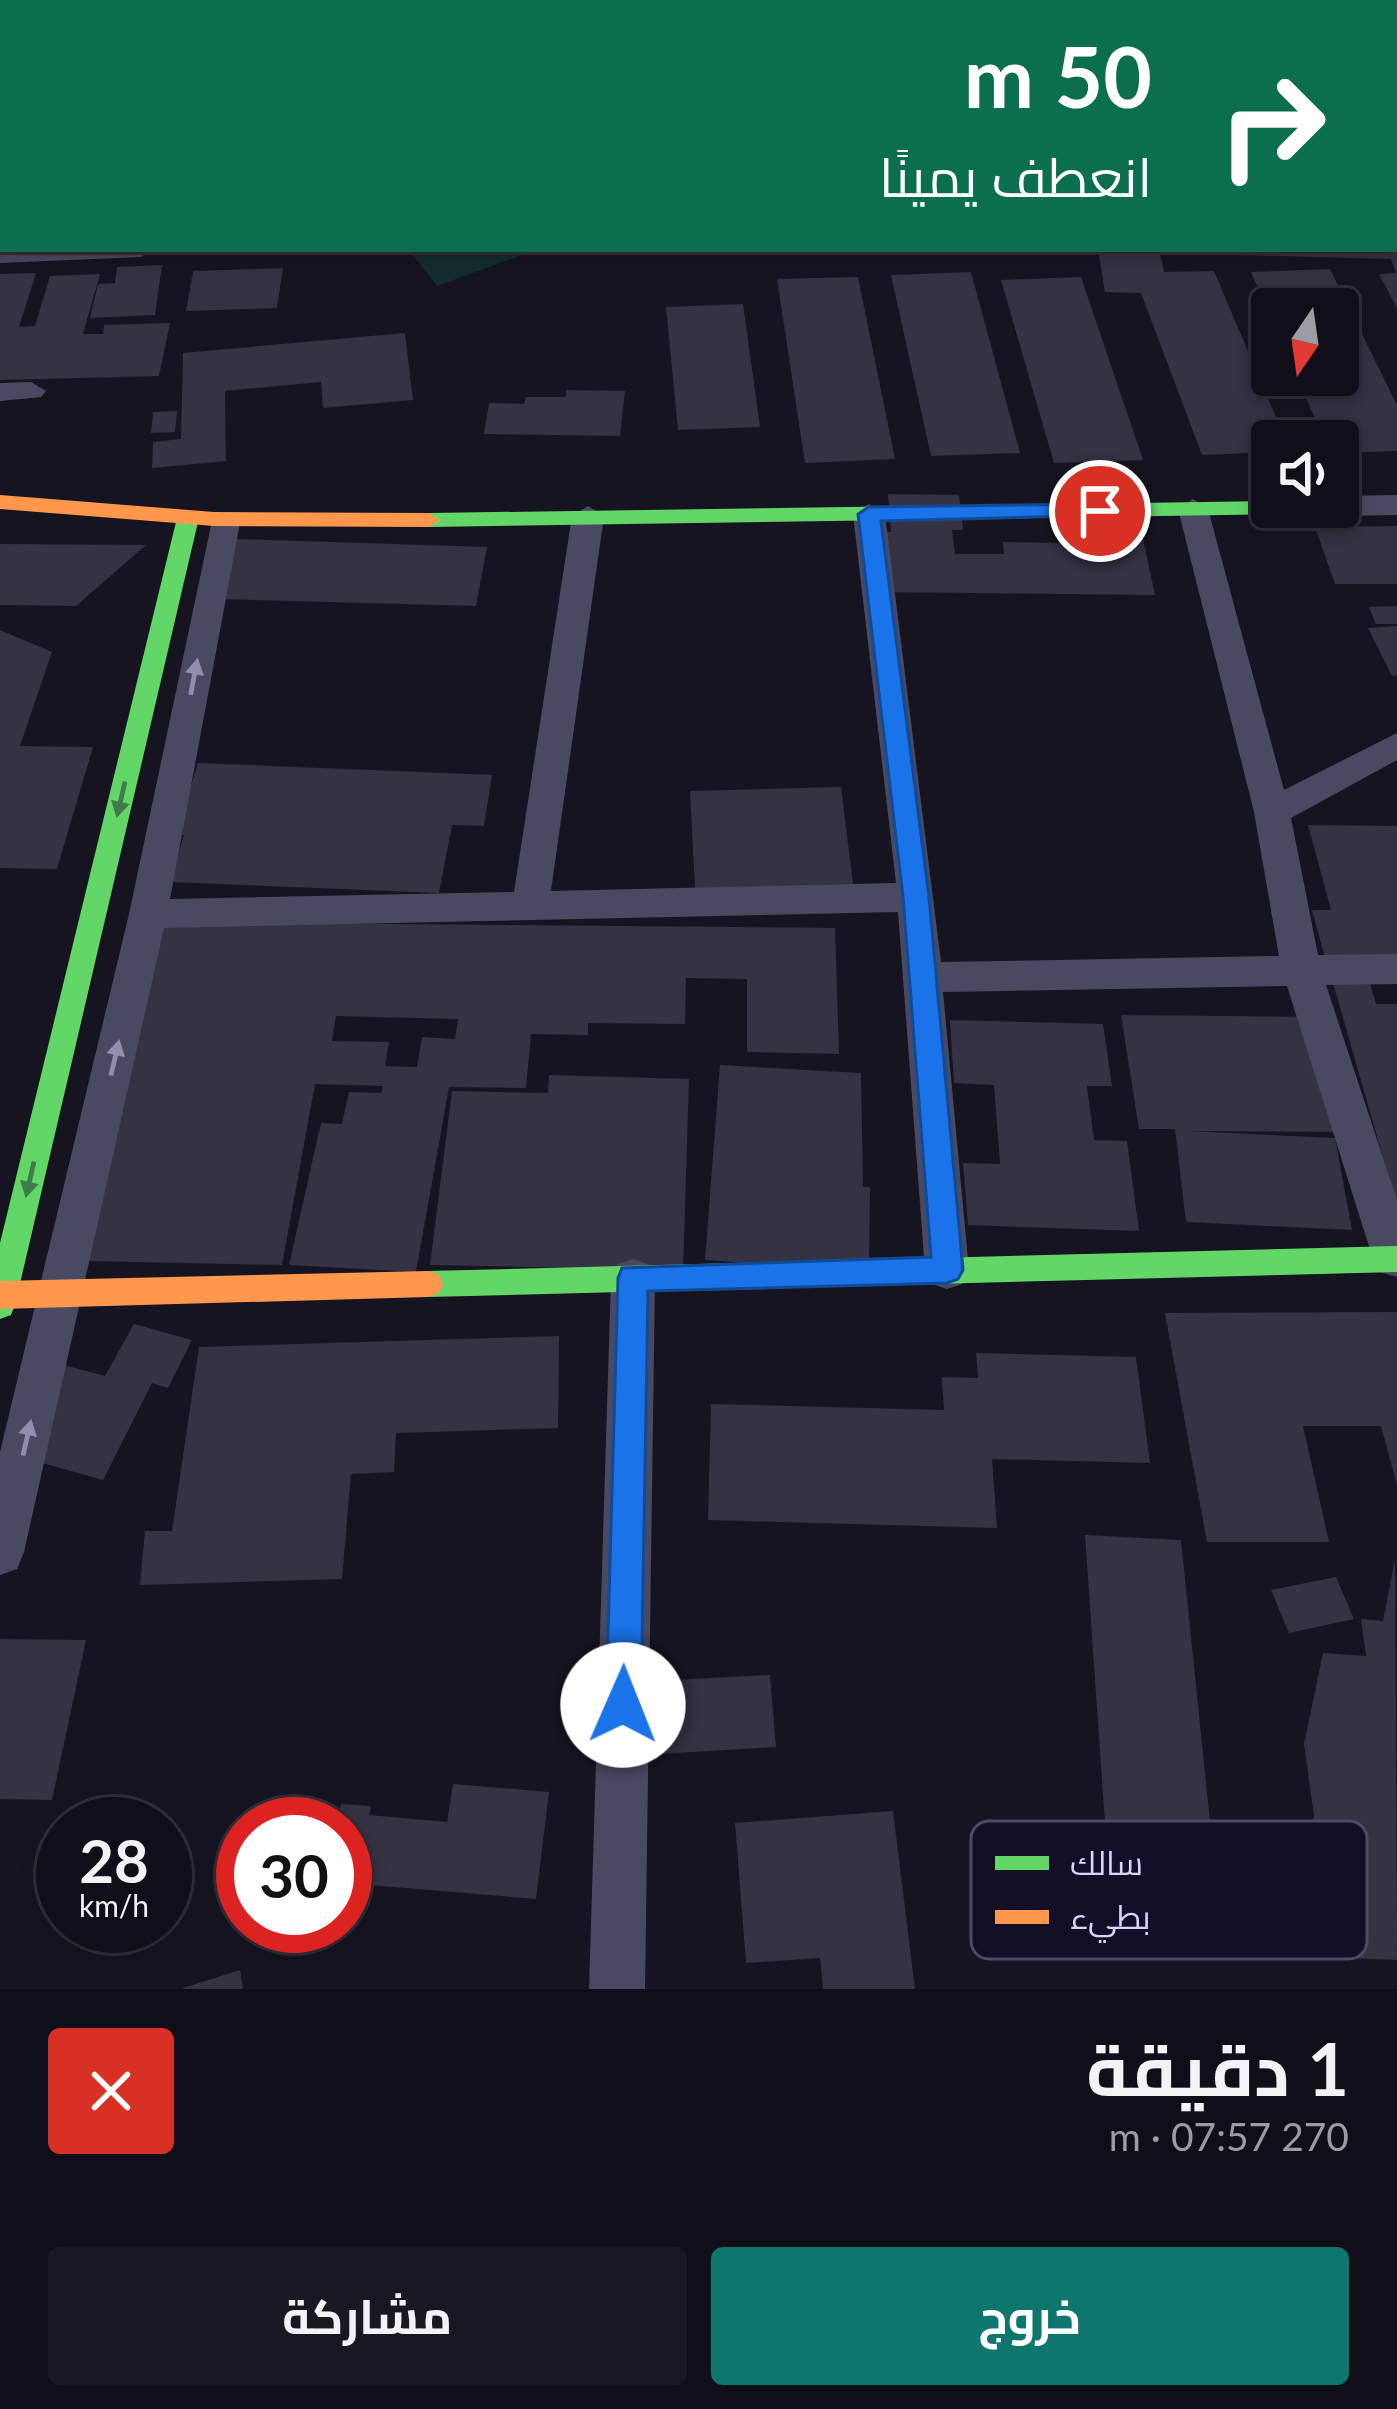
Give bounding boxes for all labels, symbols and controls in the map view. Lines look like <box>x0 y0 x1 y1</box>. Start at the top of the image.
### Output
text: 50 m <box>964 25 1152 126</box>
icon: right <box>1194 48 1350 204</box>
text: انعطف يمينًا <box>879 144 1152 209</box>
north arrow <box>1251 288 1359 396</box>
map controls <box>1251 288 1359 528</box>
button: sound <box>1251 420 1359 528</box>
pin <box>1049 460 1151 562</box>
icon: arrive <box>1067 478 1133 544</box>
one-way arrow <box>185 657 204 695</box>
one-way arrow <box>111 781 130 818</box>
one-way arrow <box>106 1040 125 1077</box>
one-way arrow <box>20 1160 39 1197</box>
one-way arrow <box>18 1419 37 1457</box>
position arrow <box>560 1642 686 1768</box>
speed limit sign: 30 <box>216 1797 372 1953</box>
legend <box>971 1821 1367 1959</box>
text: 28 <box>79 1824 149 1896</box>
text: سالك <box>1070 1842 1143 1882</box>
text: km/h <box>79 1887 149 1923</box>
text: بطيء <box>1070 1896 1151 1943</box>
text: 1 دقيقة <box>1086 2025 1349 2111</box>
button: close <box>48 2028 174 2154</box>
text: 270 m · 07:57 <box>1109 2113 1349 2159</box>
button: مشاركة <box>48 2247 687 2385</box>
button: خروج <box>711 2247 1349 2385</box>

